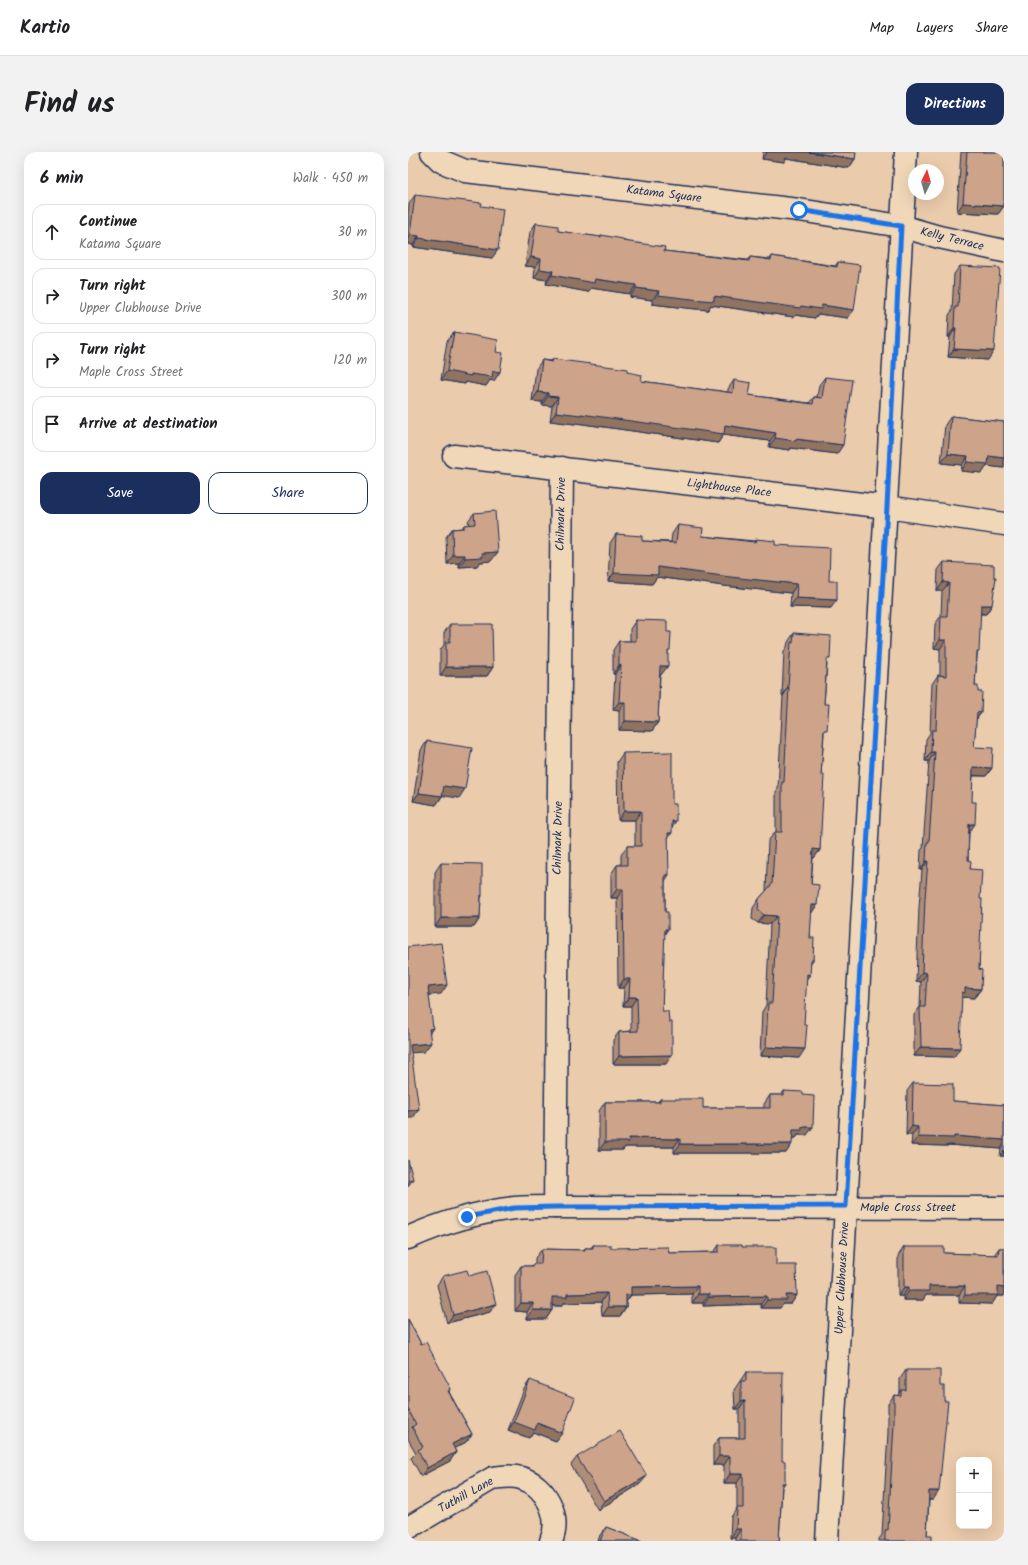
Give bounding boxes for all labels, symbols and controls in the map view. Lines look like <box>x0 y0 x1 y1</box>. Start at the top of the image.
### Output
text: Kartio <box>20 13 70 43</box>
text: Map <box>870 17 894 39</box>
text: Layers <box>916 17 954 39</box>
text: Share <box>976 17 1008 39</box>
text: Find us <box>24 82 115 127</box>
button: Directions <box>906 83 1004 125</box>
north arrow <box>908 164 944 200</box>
text: 6 min <box>40 165 84 192</box>
text: Walk · 450 m <box>293 168 368 189</box>
street label: Katama Square <box>625 180 703 208</box>
route start <box>790 201 808 219</box>
text: Continue <box>79 210 137 234</box>
icon: ahead <box>41 221 63 243</box>
text: 30 m <box>338 222 367 243</box>
street label: Kelly Terrace <box>918 222 986 256</box>
text: Katama Square <box>79 234 161 255</box>
text: Turn right <box>79 274 146 298</box>
icon: right <box>41 285 63 307</box>
text: 300 m <box>331 286 367 307</box>
text: Upper Clubhouse Drive <box>79 298 201 319</box>
text: Turn right <box>79 338 146 362</box>
icon: right <box>41 349 63 371</box>
text: 120 m <box>333 350 367 371</box>
text: Maple Cross Street <box>79 362 183 383</box>
text: Arrive at destination <box>79 412 218 436</box>
icon: arrive <box>41 413 63 435</box>
button: Save <box>40 472 200 514</box>
button: Share <box>208 472 368 514</box>
street label: Lighthouse Place <box>686 473 773 503</box>
street label: Chilmark Drive <box>551 476 571 551</box>
street label: Chilmark Drive <box>548 800 568 875</box>
street label: Maple Cross Street <box>860 1198 956 1217</box>
route end <box>458 1208 476 1226</box>
street label: Upper Clubhouse Drive <box>830 1220 854 1335</box>
map controls <box>956 1457 992 1529</box>
button: + <box>956 1457 992 1493</box>
street label: Tuthill Lane <box>435 1472 498 1518</box>
button: − <box>956 1493 992 1529</box>

